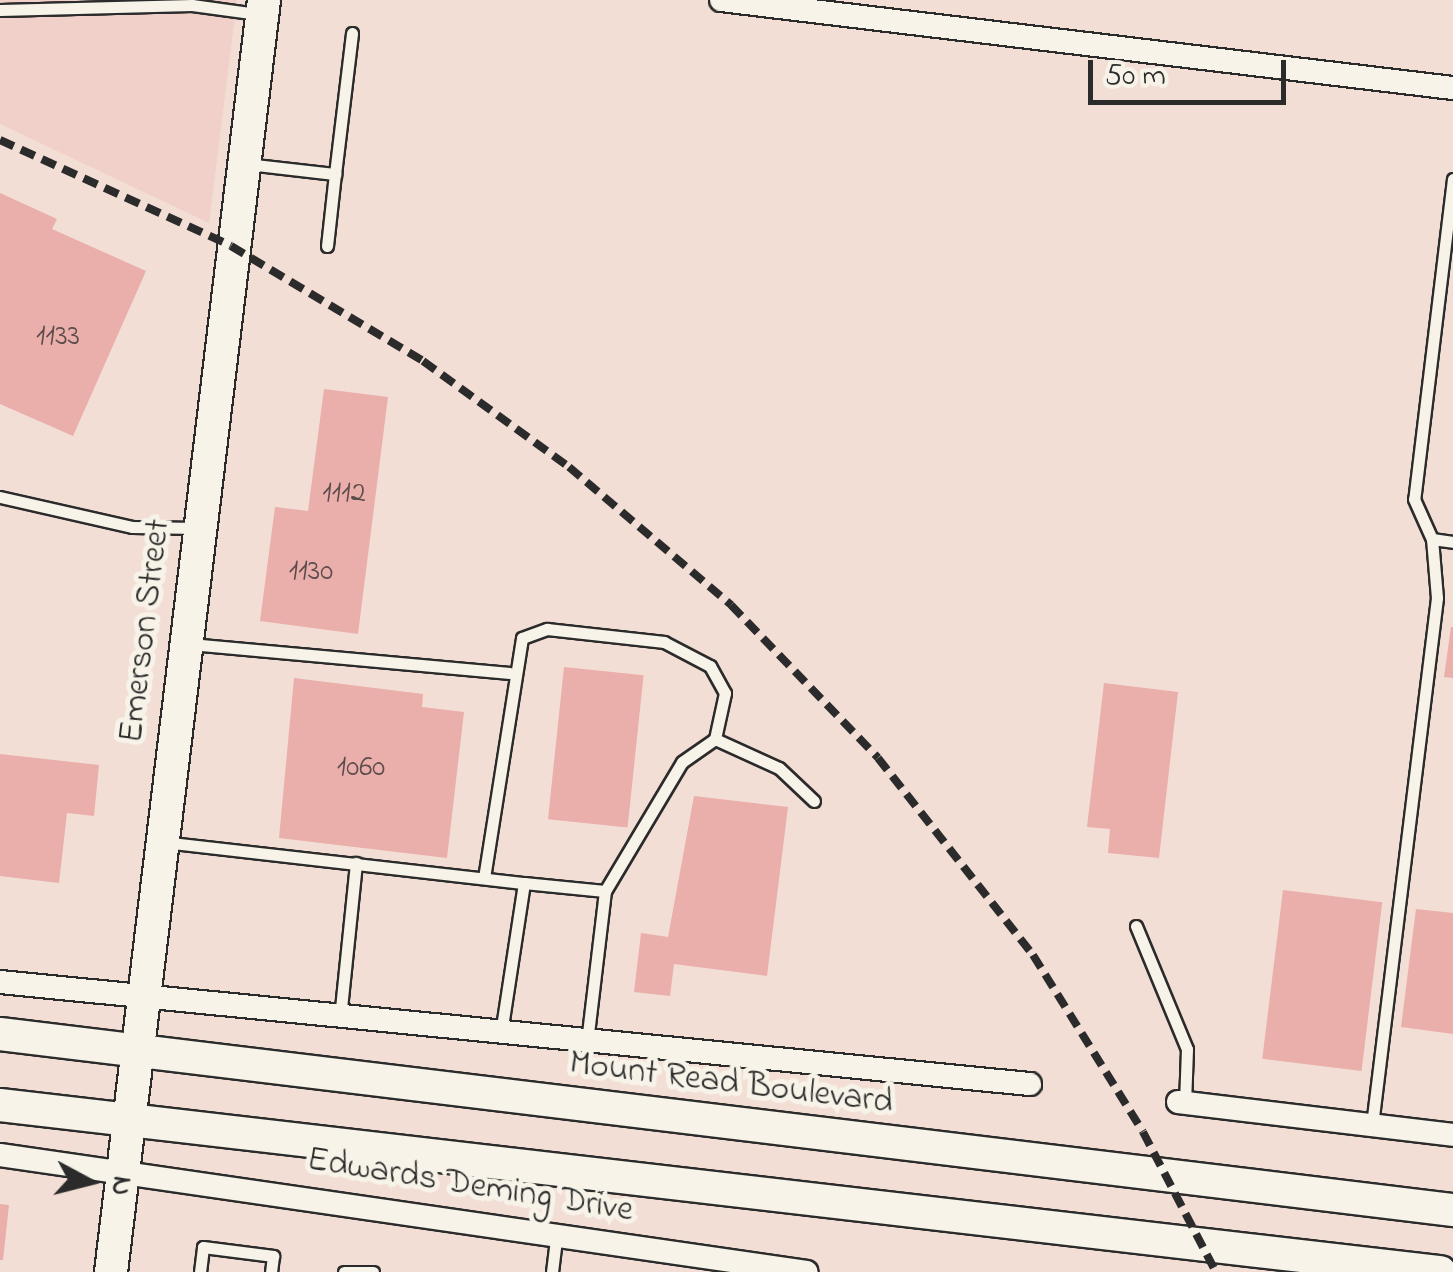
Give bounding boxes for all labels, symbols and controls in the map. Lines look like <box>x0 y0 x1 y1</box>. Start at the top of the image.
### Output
scale bar <box>1093 40 1290 102</box>
text: 50 m <box>1105 55 1166 99</box>
house number: 1133 <box>36 319 80 355</box>
house number: 1112 <box>322 476 366 512</box>
street label: Emerson Street <box>111 517 181 745</box>
house number: 1130 <box>289 554 333 590</box>
house number: 1060 <box>337 750 385 786</box>
street label: Mount Read Boulevard <box>567 1043 895 1125</box>
north arrow <box>40 1132 140 1232</box>
street label: Edwards Deming Drive <box>304 1139 636 1233</box>
text: N <box>99 1174 142 1198</box>

